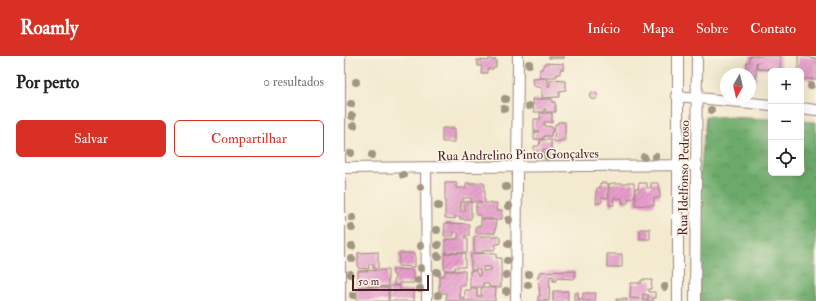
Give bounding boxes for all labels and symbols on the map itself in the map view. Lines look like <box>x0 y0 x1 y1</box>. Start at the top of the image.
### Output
north arrow <box>720 68 756 104</box>
street label: Rua Idelfonso Pedroso <box>675 120 693 236</box>
street label: Rua Andrelino Pinto Gonçalves <box>437 146 600 164</box>
scale bar <box>352 273 429 292</box>

